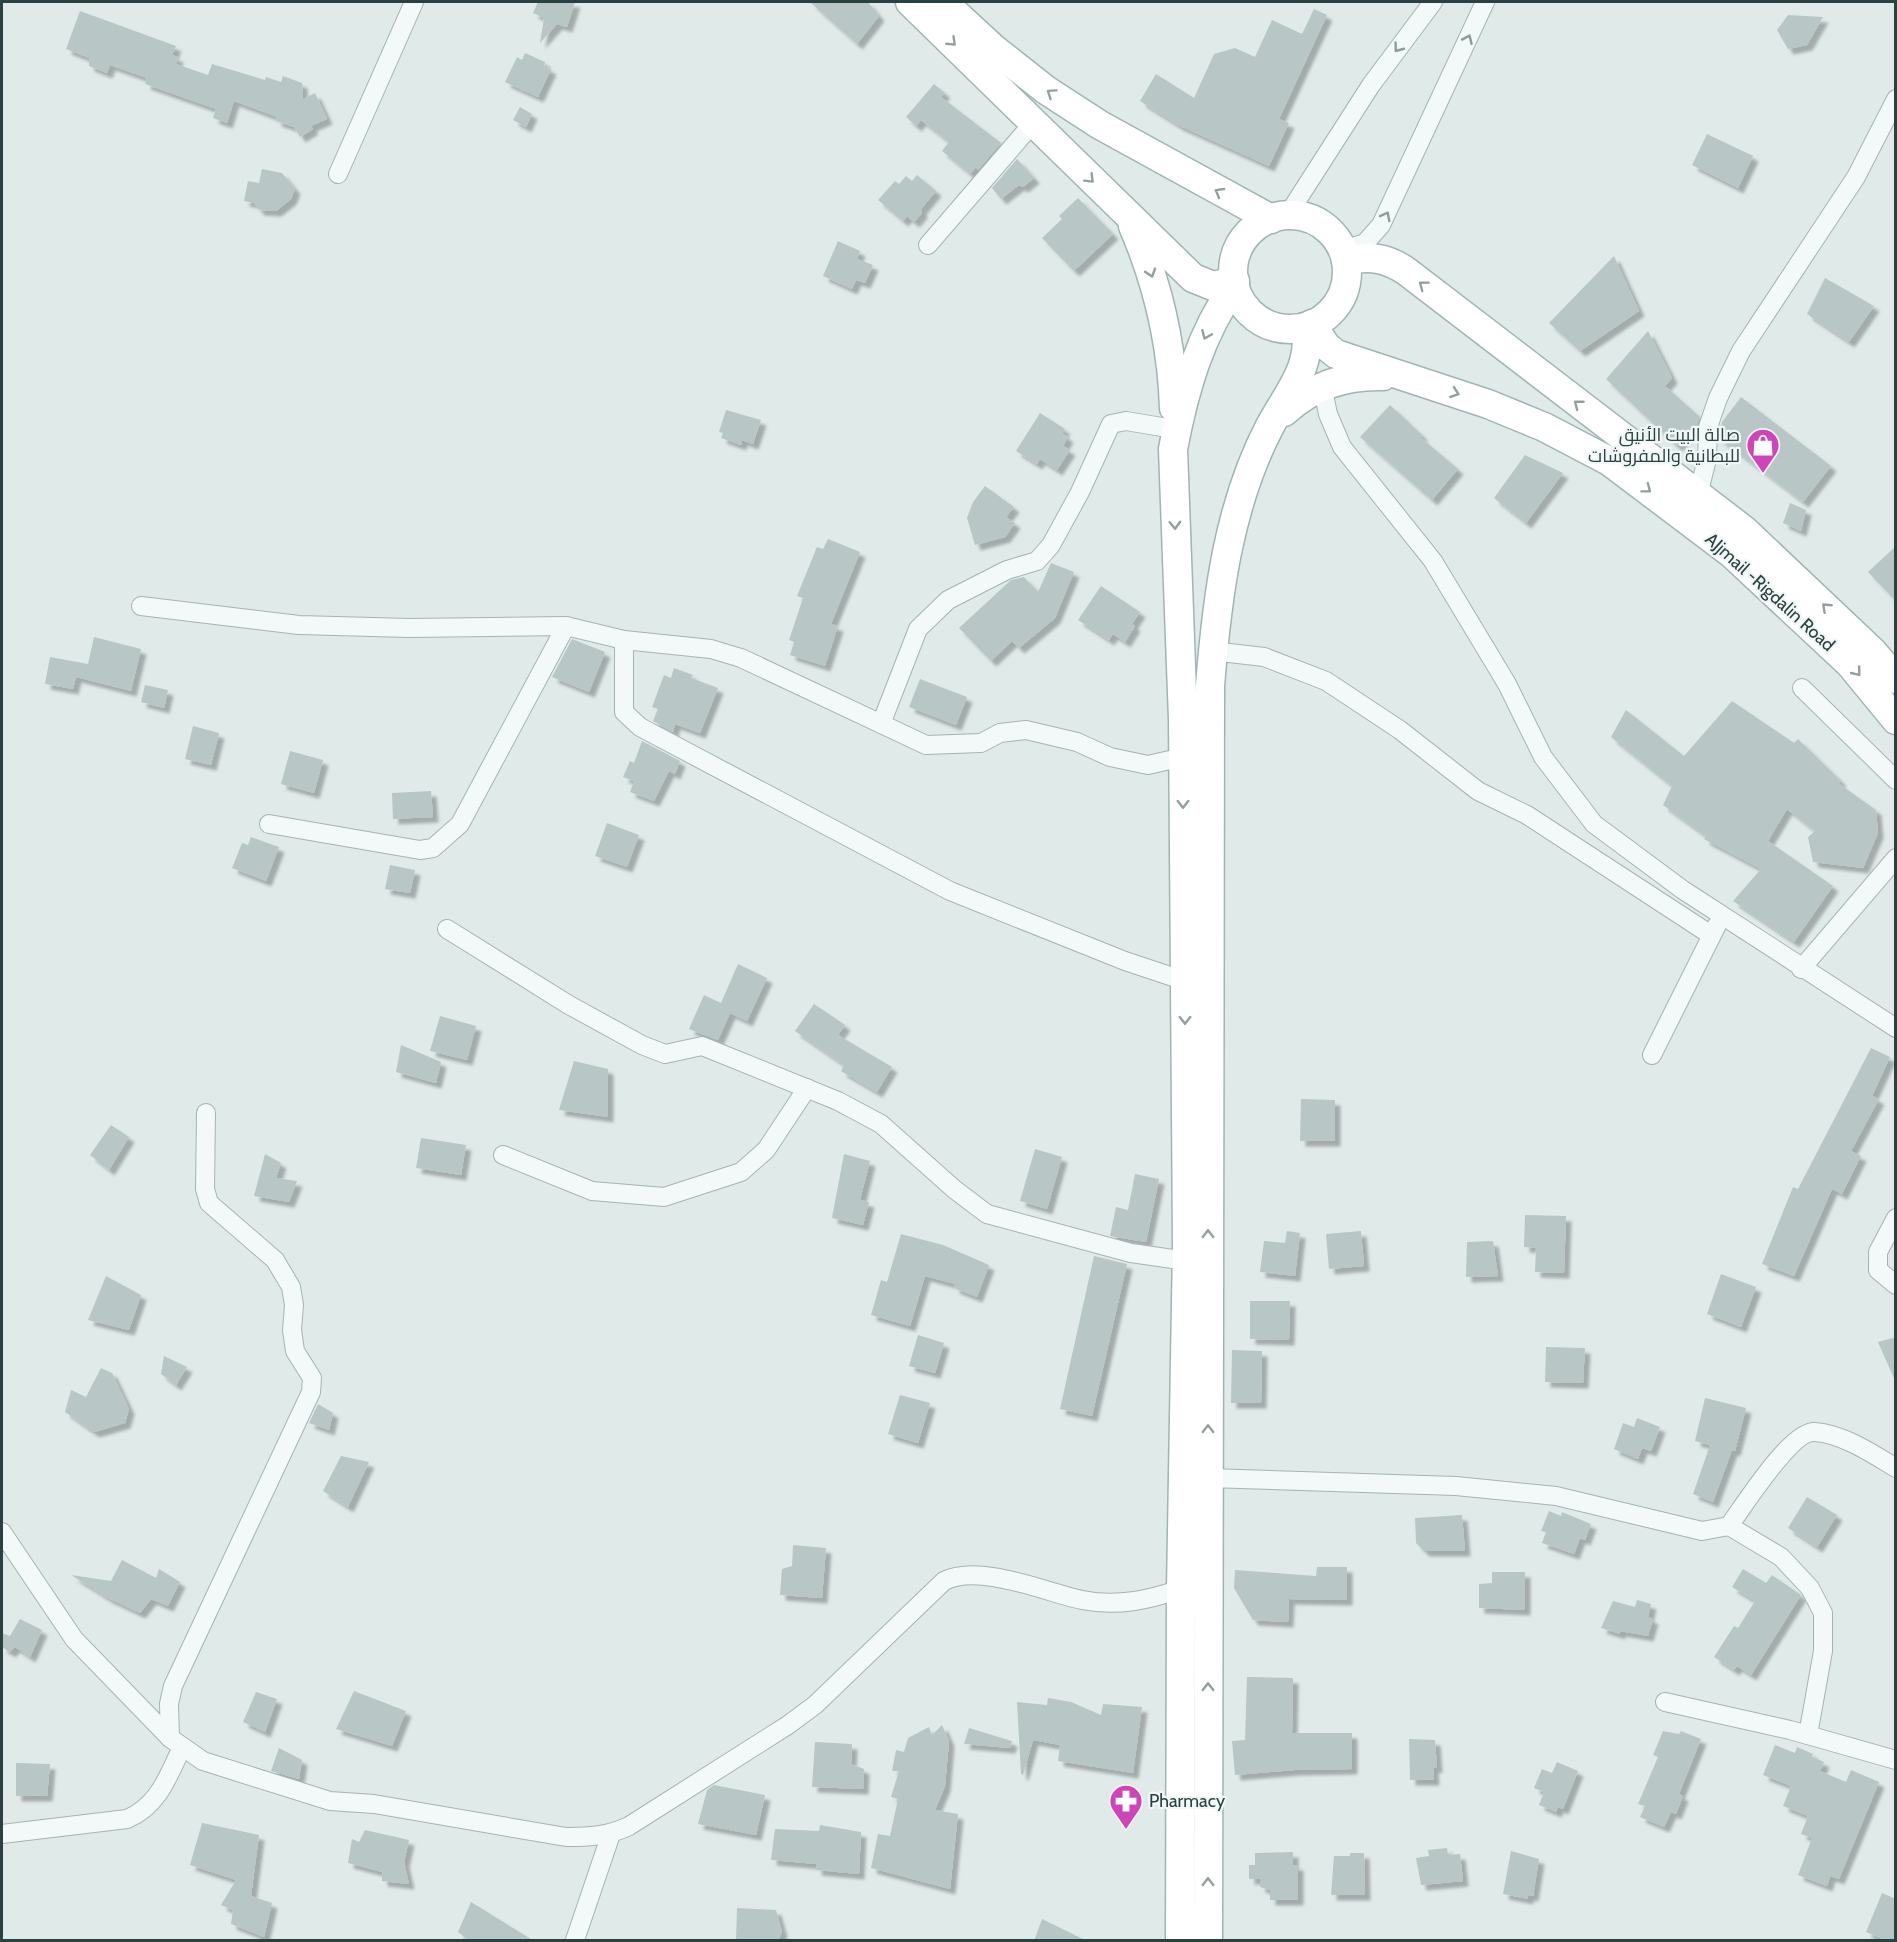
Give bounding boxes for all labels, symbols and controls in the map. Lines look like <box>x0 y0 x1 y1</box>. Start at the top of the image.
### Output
one-way arrow <box>1461 34 1473 45</box>
one-way arrow <box>944 35 955 46</box>
one-way arrow <box>1395 41 1406 52</box>
one-way arrow <box>1047 89 1057 101</box>
one-way arrow <box>1083 172 1094 183</box>
one-way arrow <box>1215 188 1225 199</box>
one-way arrow <box>1379 211 1390 222</box>
one-way arrow <box>1144 267 1156 278</box>
one-way arrow <box>1419 281 1430 292</box>
one-way arrow <box>1201 329 1213 340</box>
one-way arrow <box>1449 386 1460 398</box>
one-way arrow <box>1574 400 1585 411</box>
place label: صالة البيت الأنيق للبطانية والمفروشات <box>1588 424 1740 467</box>
shop icon: صالة البيت الأنيق للبطانية والمفروشات <box>1745 427 1781 474</box>
one-way arrow <box>1640 482 1651 493</box>
one-way arrow <box>1169 521 1182 530</box>
street label: AJjmail -Rigdalin Road <box>1701 528 1839 656</box>
one-way arrow <box>1822 604 1833 615</box>
one-way arrow <box>1849 665 1860 676</box>
one-way arrow <box>1177 799 1189 808</box>
one-way arrow <box>1179 1015 1191 1024</box>
one-way arrow <box>1202 1230 1214 1239</box>
one-way arrow <box>1202 1425 1214 1434</box>
one-way arrow <box>1202 1683 1214 1692</box>
pharmacy icon: Pharmacy <box>1108 1783 1144 1830</box>
place label: Pharmacy <box>1149 1790 1225 1812</box>
one-way arrow <box>1202 1878 1214 1887</box>

